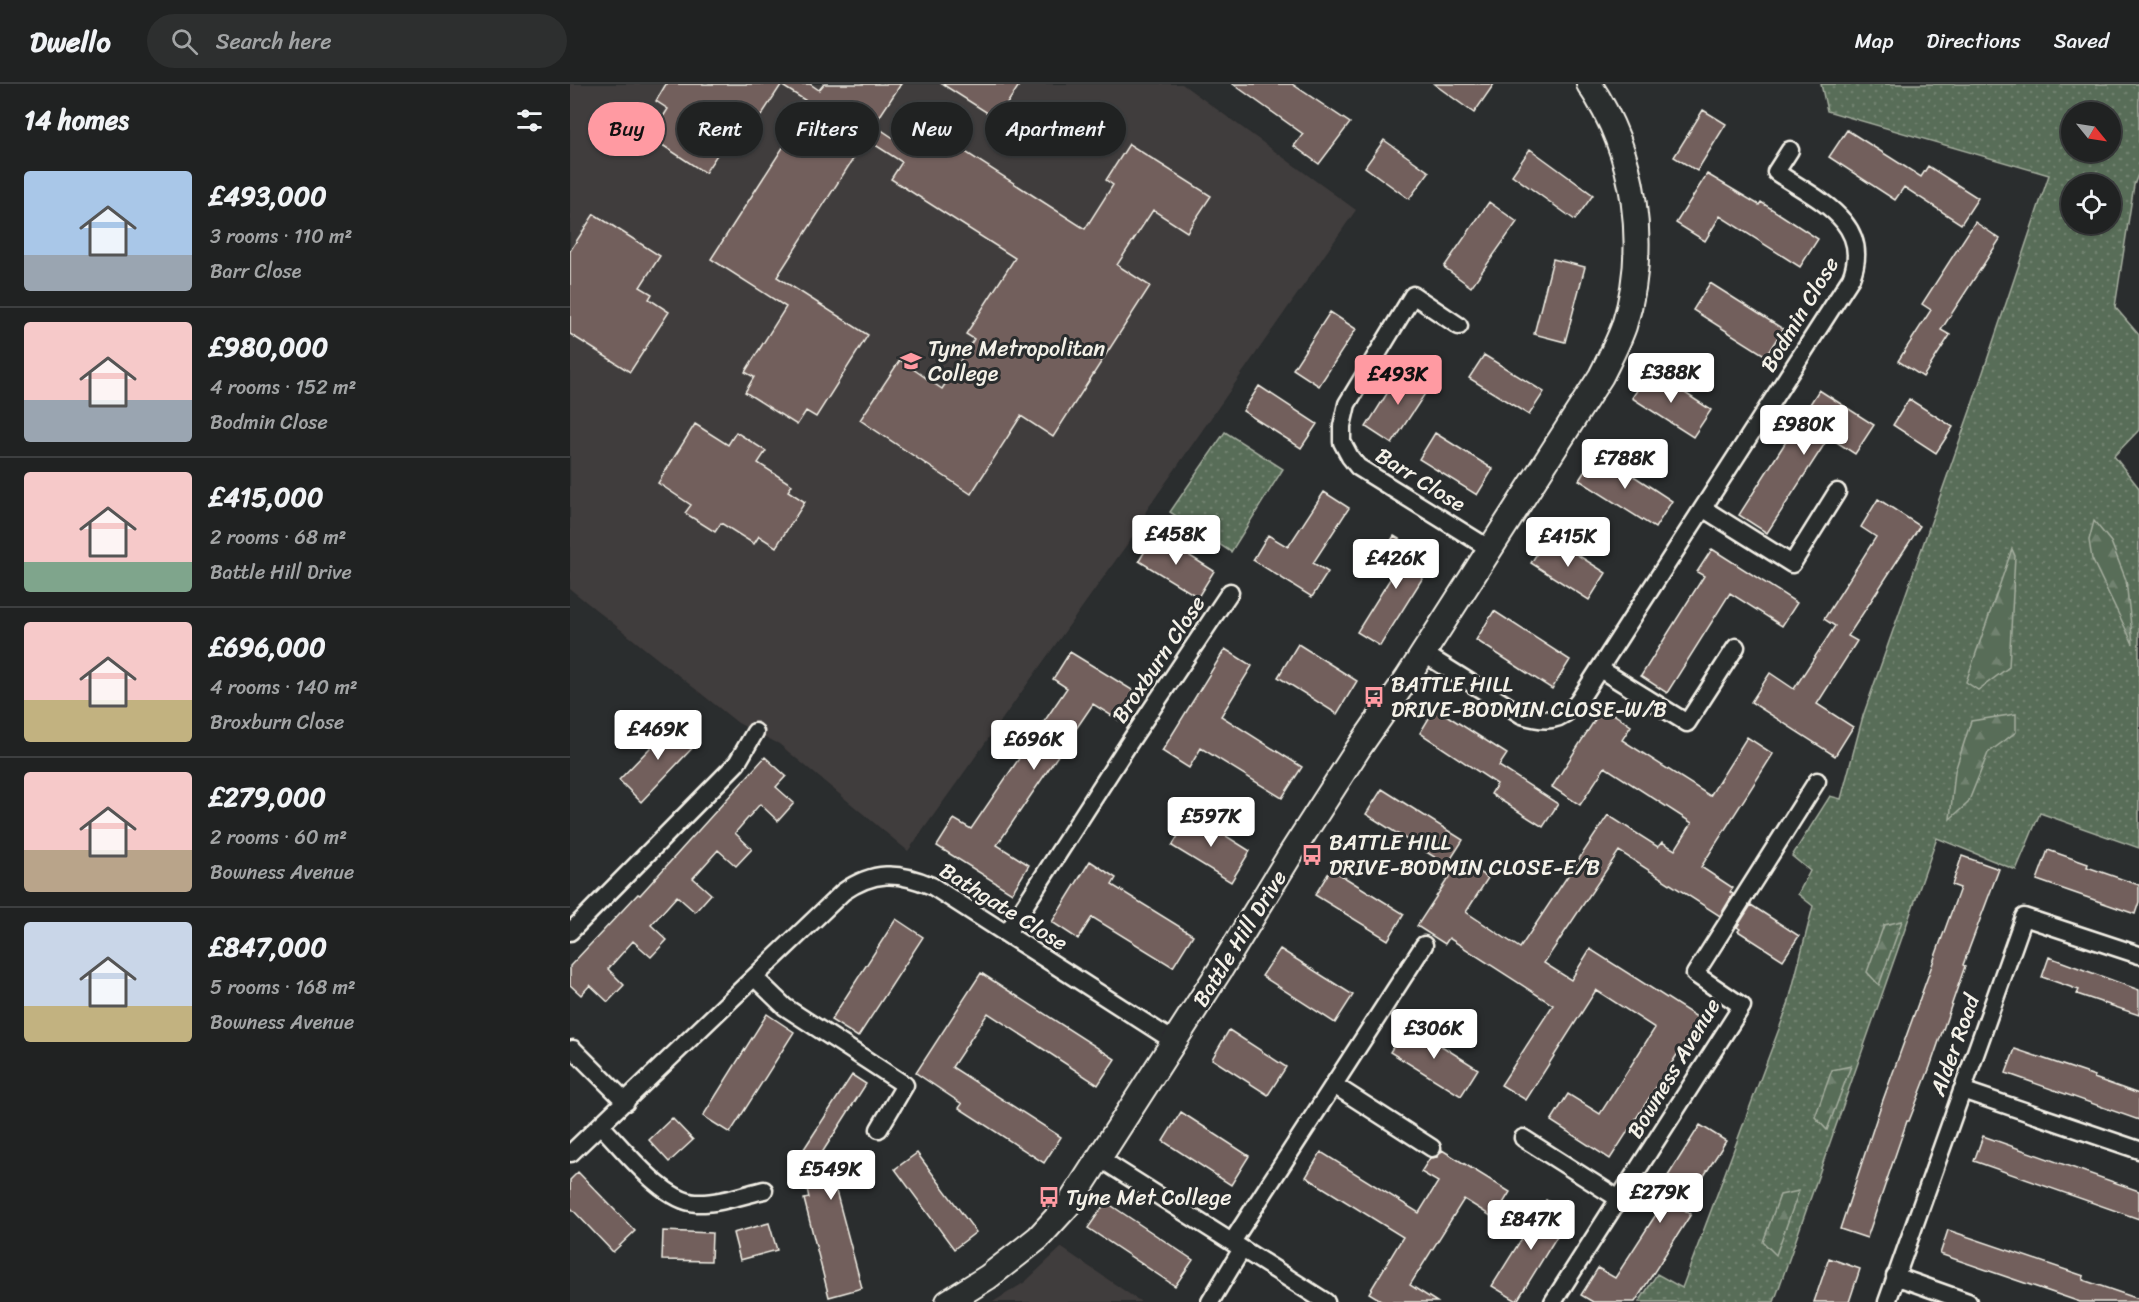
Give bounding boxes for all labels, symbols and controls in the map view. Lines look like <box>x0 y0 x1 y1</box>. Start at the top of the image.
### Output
search box <box>147 14 567 68</box>
text: Dwello <box>30 17 111 66</box>
text: Search here <box>216 22 332 61</box>
text: Map <box>1855 22 1893 60</box>
text: Directions <box>1926 22 2021 60</box>
text: Saved <box>2054 22 2109 60</box>
icon: search <box>168 25 201 58</box>
text: 14 homes <box>24 97 129 143</box>
chip: Buy <box>588 102 665 156</box>
chip: Rent <box>677 102 763 156</box>
chip: Filters <box>775 102 879 156</box>
chip: New <box>891 102 973 156</box>
chip: Apartment <box>985 102 1126 156</box>
north arrow <box>2061 102 2121 162</box>
map controls <box>2061 102 2121 234</box>
icon: filters <box>513 104 546 137</box>
text: £493,000 <box>210 173 327 219</box>
button: locate <box>2061 174 2121 234</box>
icon: home <box>72 195 144 267</box>
text: 3 rooms · 110 m² <box>210 219 352 254</box>
street label: Bodmin Close <box>1749 249 1850 380</box>
text: Barr Close <box>210 254 301 289</box>
text: £980,000 <box>210 324 328 370</box>
place label: Tyne Metropolitan College <box>928 329 1105 393</box>
icon: home <box>72 346 144 418</box>
school or university icon: Tyne Metropolitan College <box>899 349 923 373</box>
pin: £388K <box>1629 353 1713 404</box>
pin: £493K <box>1356 355 1440 406</box>
text: £388K <box>1642 355 1700 390</box>
text: £493K <box>1369 357 1427 392</box>
text: 4 rooms · 152 m² <box>210 370 356 405</box>
text: Bodmin Close <box>210 405 328 440</box>
pin: £980K <box>1762 405 1846 456</box>
text: £980K <box>1774 407 1834 442</box>
street label: Barr Close <box>1368 436 1474 523</box>
pin: £788K <box>1583 439 1667 490</box>
text: £788K <box>1596 441 1654 476</box>
text: £415,000 <box>210 474 323 520</box>
icon: home <box>72 496 144 568</box>
pin: £458K <box>1134 515 1218 566</box>
text: £458K <box>1146 517 1206 552</box>
pin: £415K <box>1526 517 1610 568</box>
text: £415K <box>1540 519 1596 554</box>
text: 2 rooms · 68 m² <box>210 520 346 555</box>
pin: £426K <box>1354 539 1438 590</box>
text: £426K <box>1367 541 1425 576</box>
text: Battle Hill Drive <box>210 555 352 590</box>
street label: Broxburn Close <box>1101 587 1216 731</box>
text: £696,000 <box>210 624 326 670</box>
icon: home <box>72 646 144 718</box>
place label: BATTLE HILL DRIVE-BODMIN CLOSE-W/B <box>1391 665 1667 729</box>
text: 4 rooms · 140 m² <box>210 670 358 705</box>
bus stop icon: BATTLE HILL DRIVE-BODMIN CLOSE-W/B <box>1362 685 1386 709</box>
text: Broxburn Close <box>210 705 344 740</box>
pin: £469K <box>616 710 700 761</box>
text: £469K <box>629 712 687 747</box>
pin: £696K <box>992 720 1076 771</box>
text: £696K <box>1005 722 1063 757</box>
text: £279,000 <box>210 774 326 820</box>
icon: home <box>72 796 144 868</box>
pin: £597K <box>1169 797 1253 848</box>
text: £597K <box>1182 799 1240 834</box>
text: 2 rooms · 60 m² <box>210 820 347 855</box>
place label: BATTLE HILL DRIVE-BODMIN CLOSE-E/B <box>1329 823 1600 887</box>
bus stop icon: BATTLE HILL DRIVE-BODMIN CLOSE-E/B <box>1300 843 1324 867</box>
street label: Bathgate Close <box>932 851 1076 962</box>
text: Bowness Avenue <box>210 855 354 890</box>
street label: Battle Hill Drive <box>1182 862 1297 1015</box>
text: £847,000 <box>210 924 327 970</box>
icon: home <box>72 946 144 1018</box>
text: 5 rooms · 168 m² <box>210 970 356 1005</box>
street label: Alder Road <box>1918 988 1991 1102</box>
street label: Bowness Avenue <box>1616 990 1731 1146</box>
text: Bowness Avenue <box>210 1005 354 1040</box>
pin: £306K <box>1392 1009 1476 1060</box>
text: £306K <box>1405 1011 1463 1046</box>
pin: £549K <box>789 1150 873 1201</box>
text: £549K <box>801 1152 861 1187</box>
pin: £279K <box>1618 1173 1702 1224</box>
text: £279K <box>1631 1175 1689 1210</box>
place label: Tyne Met College <box>1066 1178 1232 1217</box>
bus stop icon: Tyne Met College <box>1037 1185 1061 1209</box>
pin: £847K <box>1489 1200 1573 1251</box>
text: £847K <box>1502 1202 1560 1237</box>

